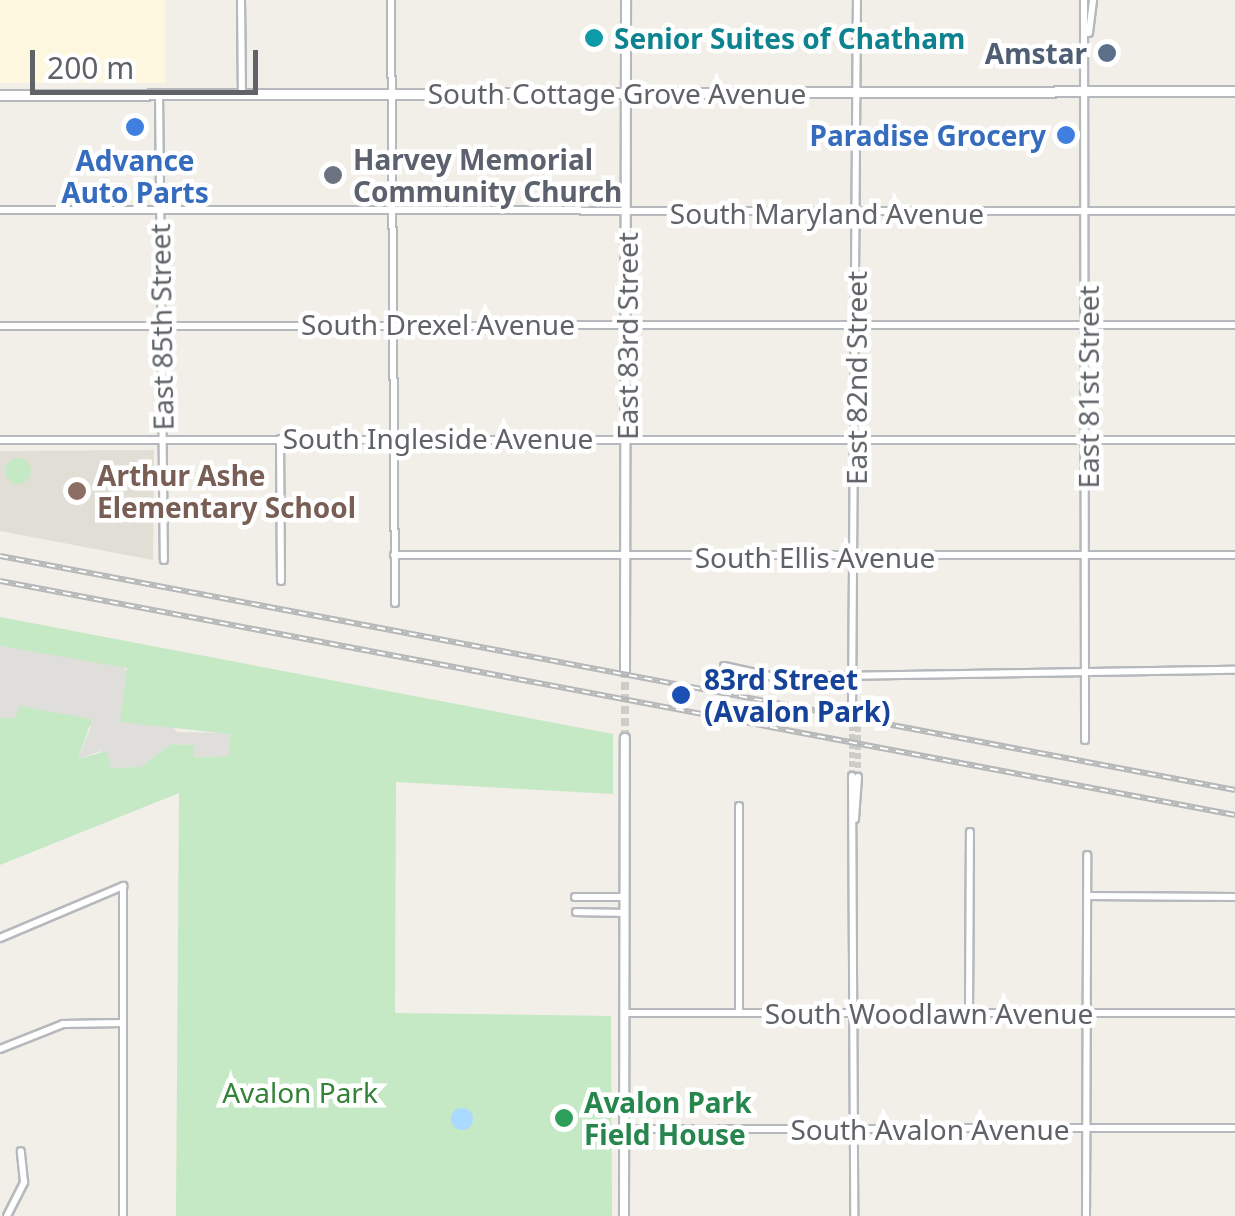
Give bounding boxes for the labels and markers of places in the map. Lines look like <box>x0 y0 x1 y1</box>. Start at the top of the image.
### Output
place label: Senior Suites of Chatham <box>614 21 965 55</box>
marker: Senior Suites of Chatham <box>583 27 605 49</box>
place label: Amstar <box>985 36 1087 70</box>
marker: Amstar <box>1096 42 1118 64</box>
marker: Advance Auto Parts <box>124 116 146 138</box>
place label: Paradise Grocery <box>810 118 1046 152</box>
marker: Paradise Grocery <box>1055 124 1077 146</box>
place label: Harvey Memorial Community Church <box>353 142 622 208</box>
place label: Advance Auto Parts <box>61 143 209 209</box>
marker: Harvey Memorial Community Church <box>322 164 344 186</box>
place label: Arthur Ashe Elementary School <box>97 458 356 524</box>
marker: Arthur Ashe Elementary School <box>66 480 88 502</box>
place label: 83rd Street (Avalon Park) <box>704 662 890 728</box>
marker: 83rd Street (Avalon Park) <box>668 682 694 708</box>
place label: Avalon Park Field House <box>584 1085 751 1151</box>
marker: Avalon Park Field House <box>553 1107 575 1129</box>

